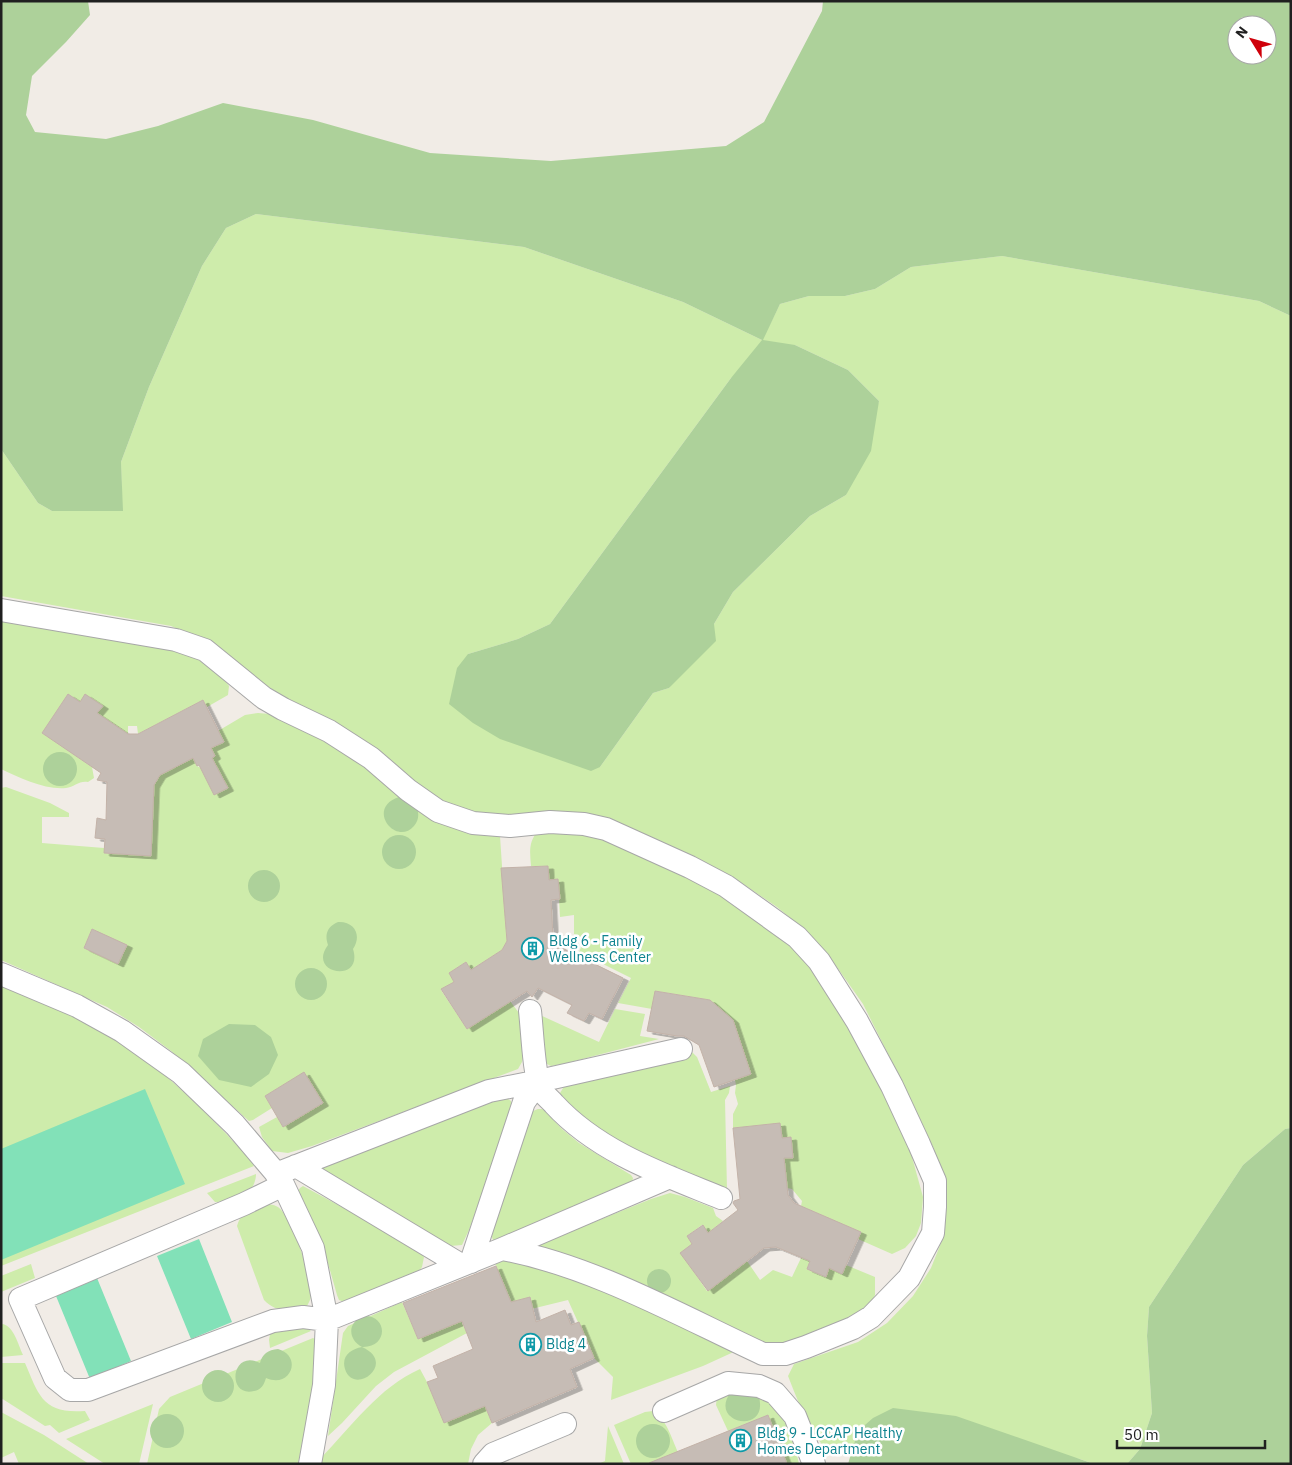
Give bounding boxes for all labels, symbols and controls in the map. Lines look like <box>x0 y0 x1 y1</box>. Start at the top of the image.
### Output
north arrow <box>1227 15 1277 65</box>
text: N <box>1231 23 1252 42</box>
place label: Bldg 6 - Family Wellness Center <box>549 932 651 966</box>
building icon: Bldg 6 - Family Wellness Center <box>521 937 545 961</box>
building icon: Bldg 4 <box>518 1332 542 1356</box>
place label: Bldg 4 <box>546 1335 586 1353</box>
scale bar <box>1117 1418 1264 1450</box>
place label: Bldg 9 - LCCAP Healthy Homes Department <box>757 1424 902 1458</box>
text: 50 m <box>1124 1425 1159 1444</box>
building icon: Bldg 9 - LCCAP Healthy Homes Department <box>729 1429 753 1453</box>

